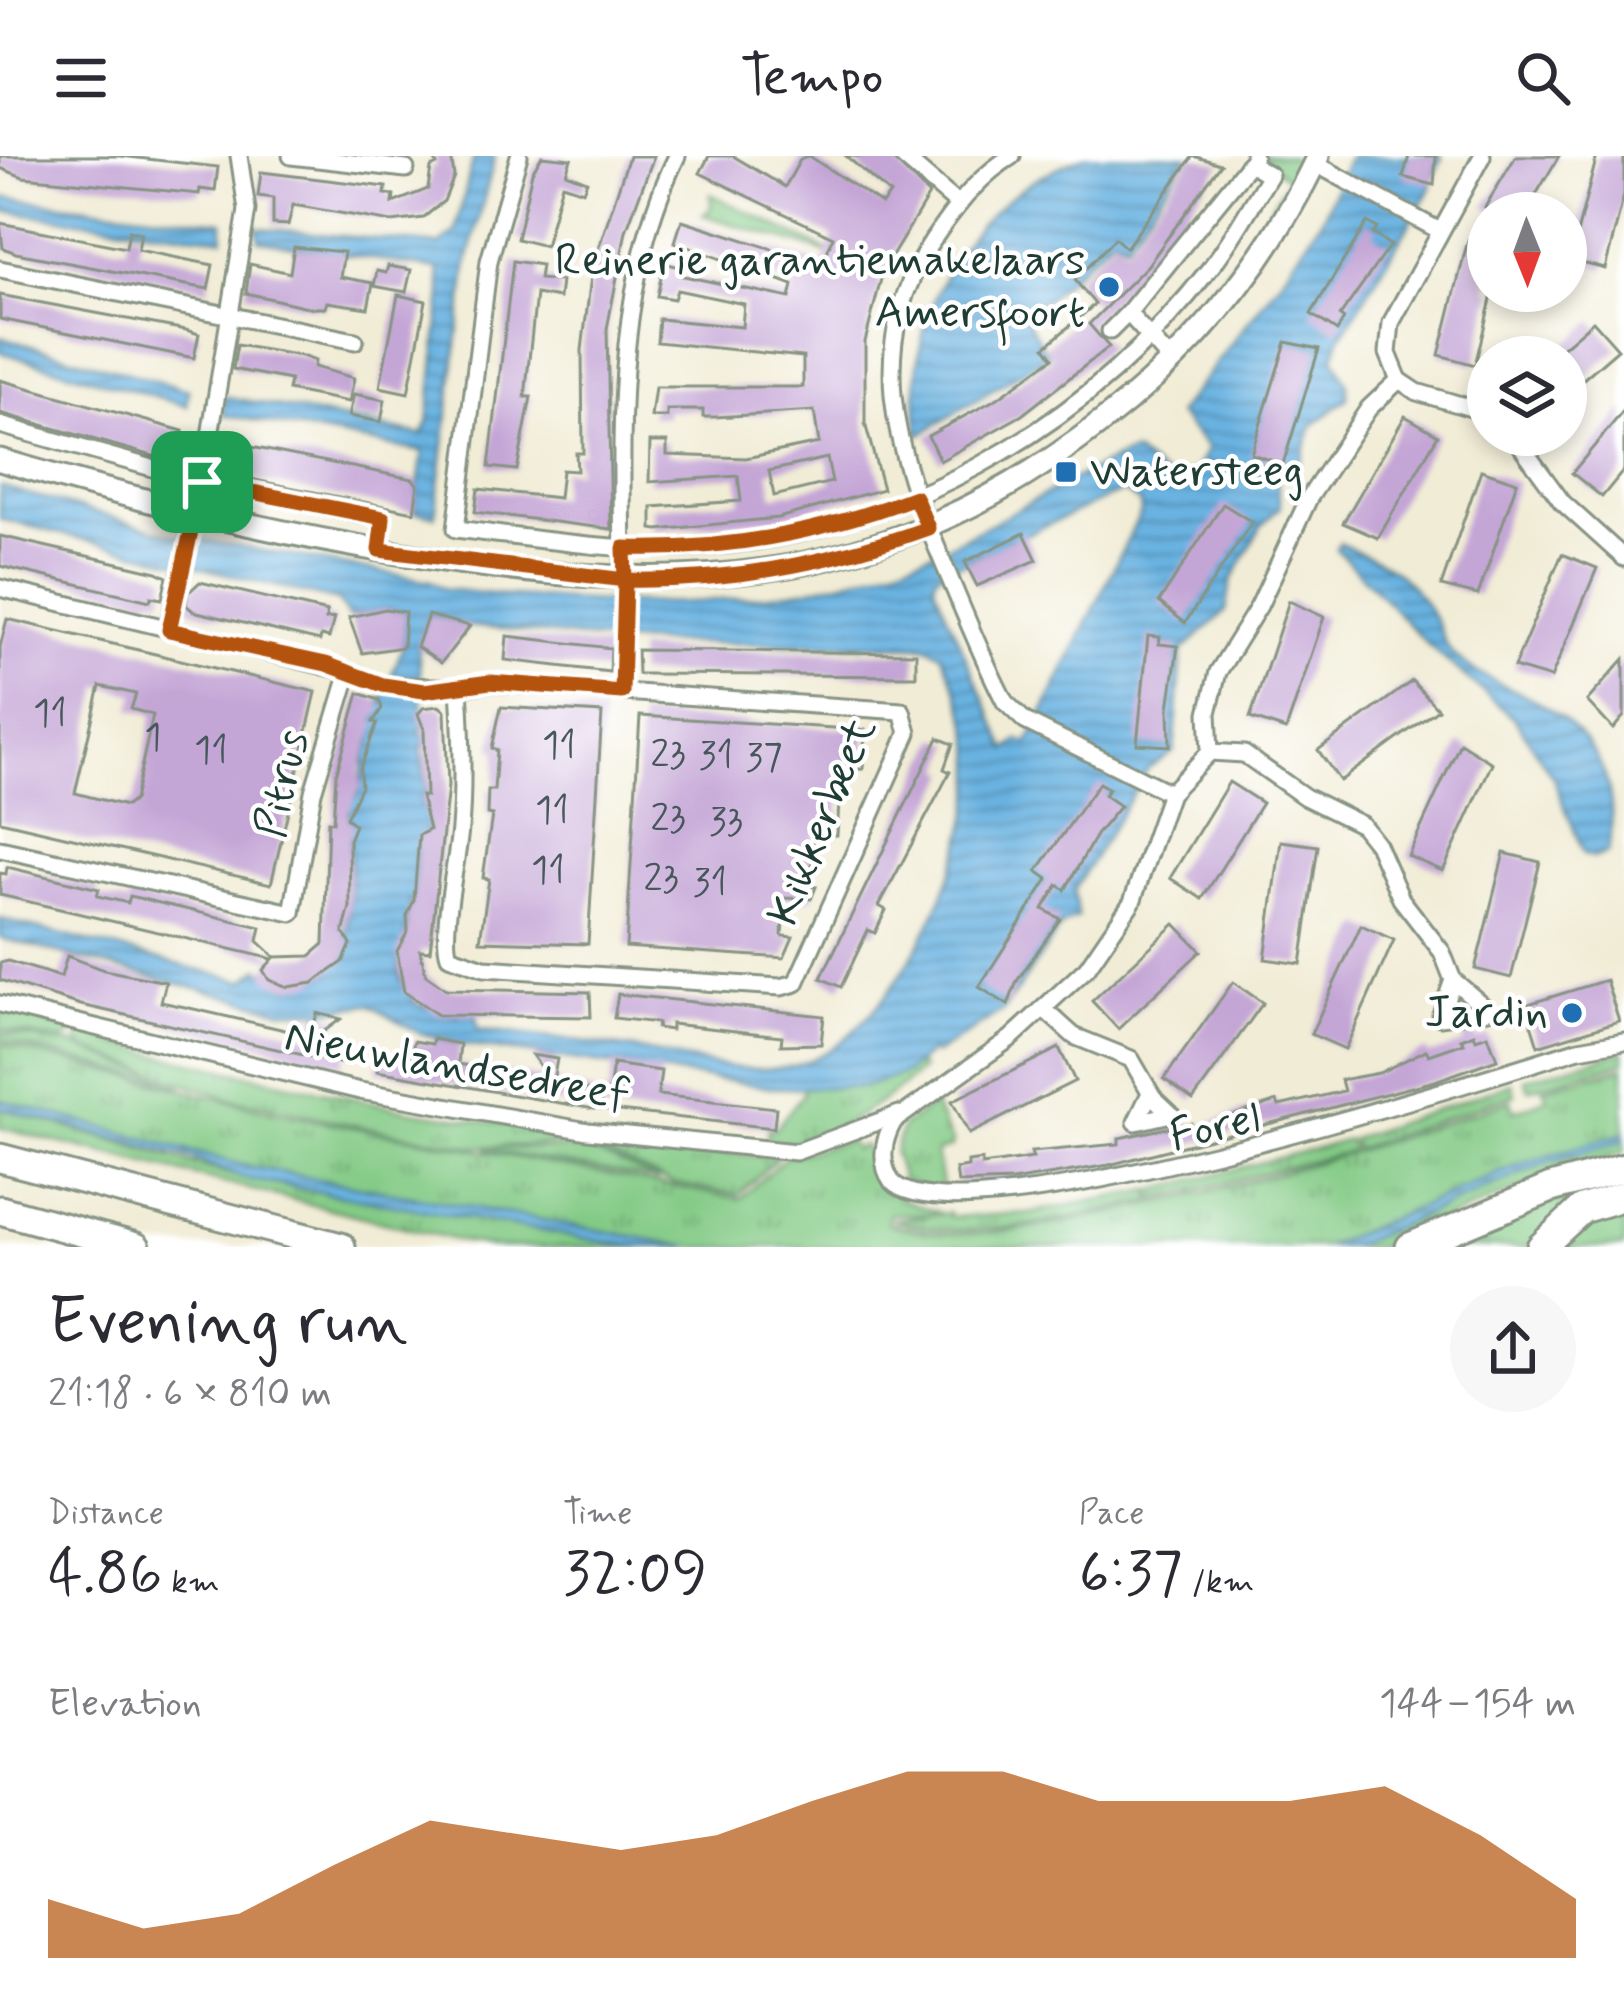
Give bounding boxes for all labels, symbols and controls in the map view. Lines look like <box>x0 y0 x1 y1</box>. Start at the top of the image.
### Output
text: Tempo <box>741 43 883 114</box>
icon: menu <box>48 45 114 111</box>
icon: search <box>1510 45 1576 111</box>
north arrow <box>1467 192 1587 312</box>
map controls <box>1467 192 1587 456</box>
place label: Reinerie garantiemakelaars Amersfoort <box>555 232 1085 346</box>
marker: Reinerie garantiemakelaars Amersfoort <box>1096 274 1122 300</box>
button: layers <box>1467 336 1587 456</box>
pin <box>151 431 253 533</box>
place label: Watersteeg <box>1090 443 1303 502</box>
icon: arrive <box>169 449 235 515</box>
marker: Watersteeg <box>1053 459 1079 485</box>
house number: 11 <box>33 689 67 740</box>
street label: Kikkerbeet <box>755 709 891 935</box>
house number: 1 <box>144 713 162 764</box>
house number: 11 <box>542 721 576 772</box>
street label: Pitrus <box>242 724 324 844</box>
house number: 11 <box>194 726 228 777</box>
house number: 23 <box>650 730 686 781</box>
house number: 31 <box>699 731 733 782</box>
house number: 37 <box>745 733 783 784</box>
house number: 11 <box>535 786 569 837</box>
house number: 23 <box>650 794 686 845</box>
house number: 33 <box>709 797 743 848</box>
house number: 11 <box>531 846 565 897</box>
house number: 23 <box>643 854 679 905</box>
house number: 31 <box>693 858 727 909</box>
place label: Jardin <box>1424 984 1548 1043</box>
marker: Jardin <box>1559 1000 1585 1026</box>
street label: Nieuwlandsedreef <box>280 1008 634 1126</box>
street label: Forel <box>1164 1089 1266 1167</box>
text: Evening run <box>48 1281 408 1367</box>
button: share <box>1450 1286 1576 1412</box>
text: 21:18 · 6 × 810 m <box>48 1369 332 1420</box>
text: Distance <box>48 1492 164 1536</box>
text: Time <box>563 1492 632 1536</box>
text: Pace <box>1079 1492 1144 1536</box>
text: 4.86 <box>48 1536 162 1615</box>
text: 32:09 <box>563 1536 707 1615</box>
text: 6:37 <box>1079 1536 1183 1615</box>
text: km <box>162 1561 219 1605</box>
text: /km <box>1183 1561 1254 1605</box>
text: Elevation <box>48 1679 202 1730</box>
text: 144–154 m <box>1379 1679 1576 1730</box>

